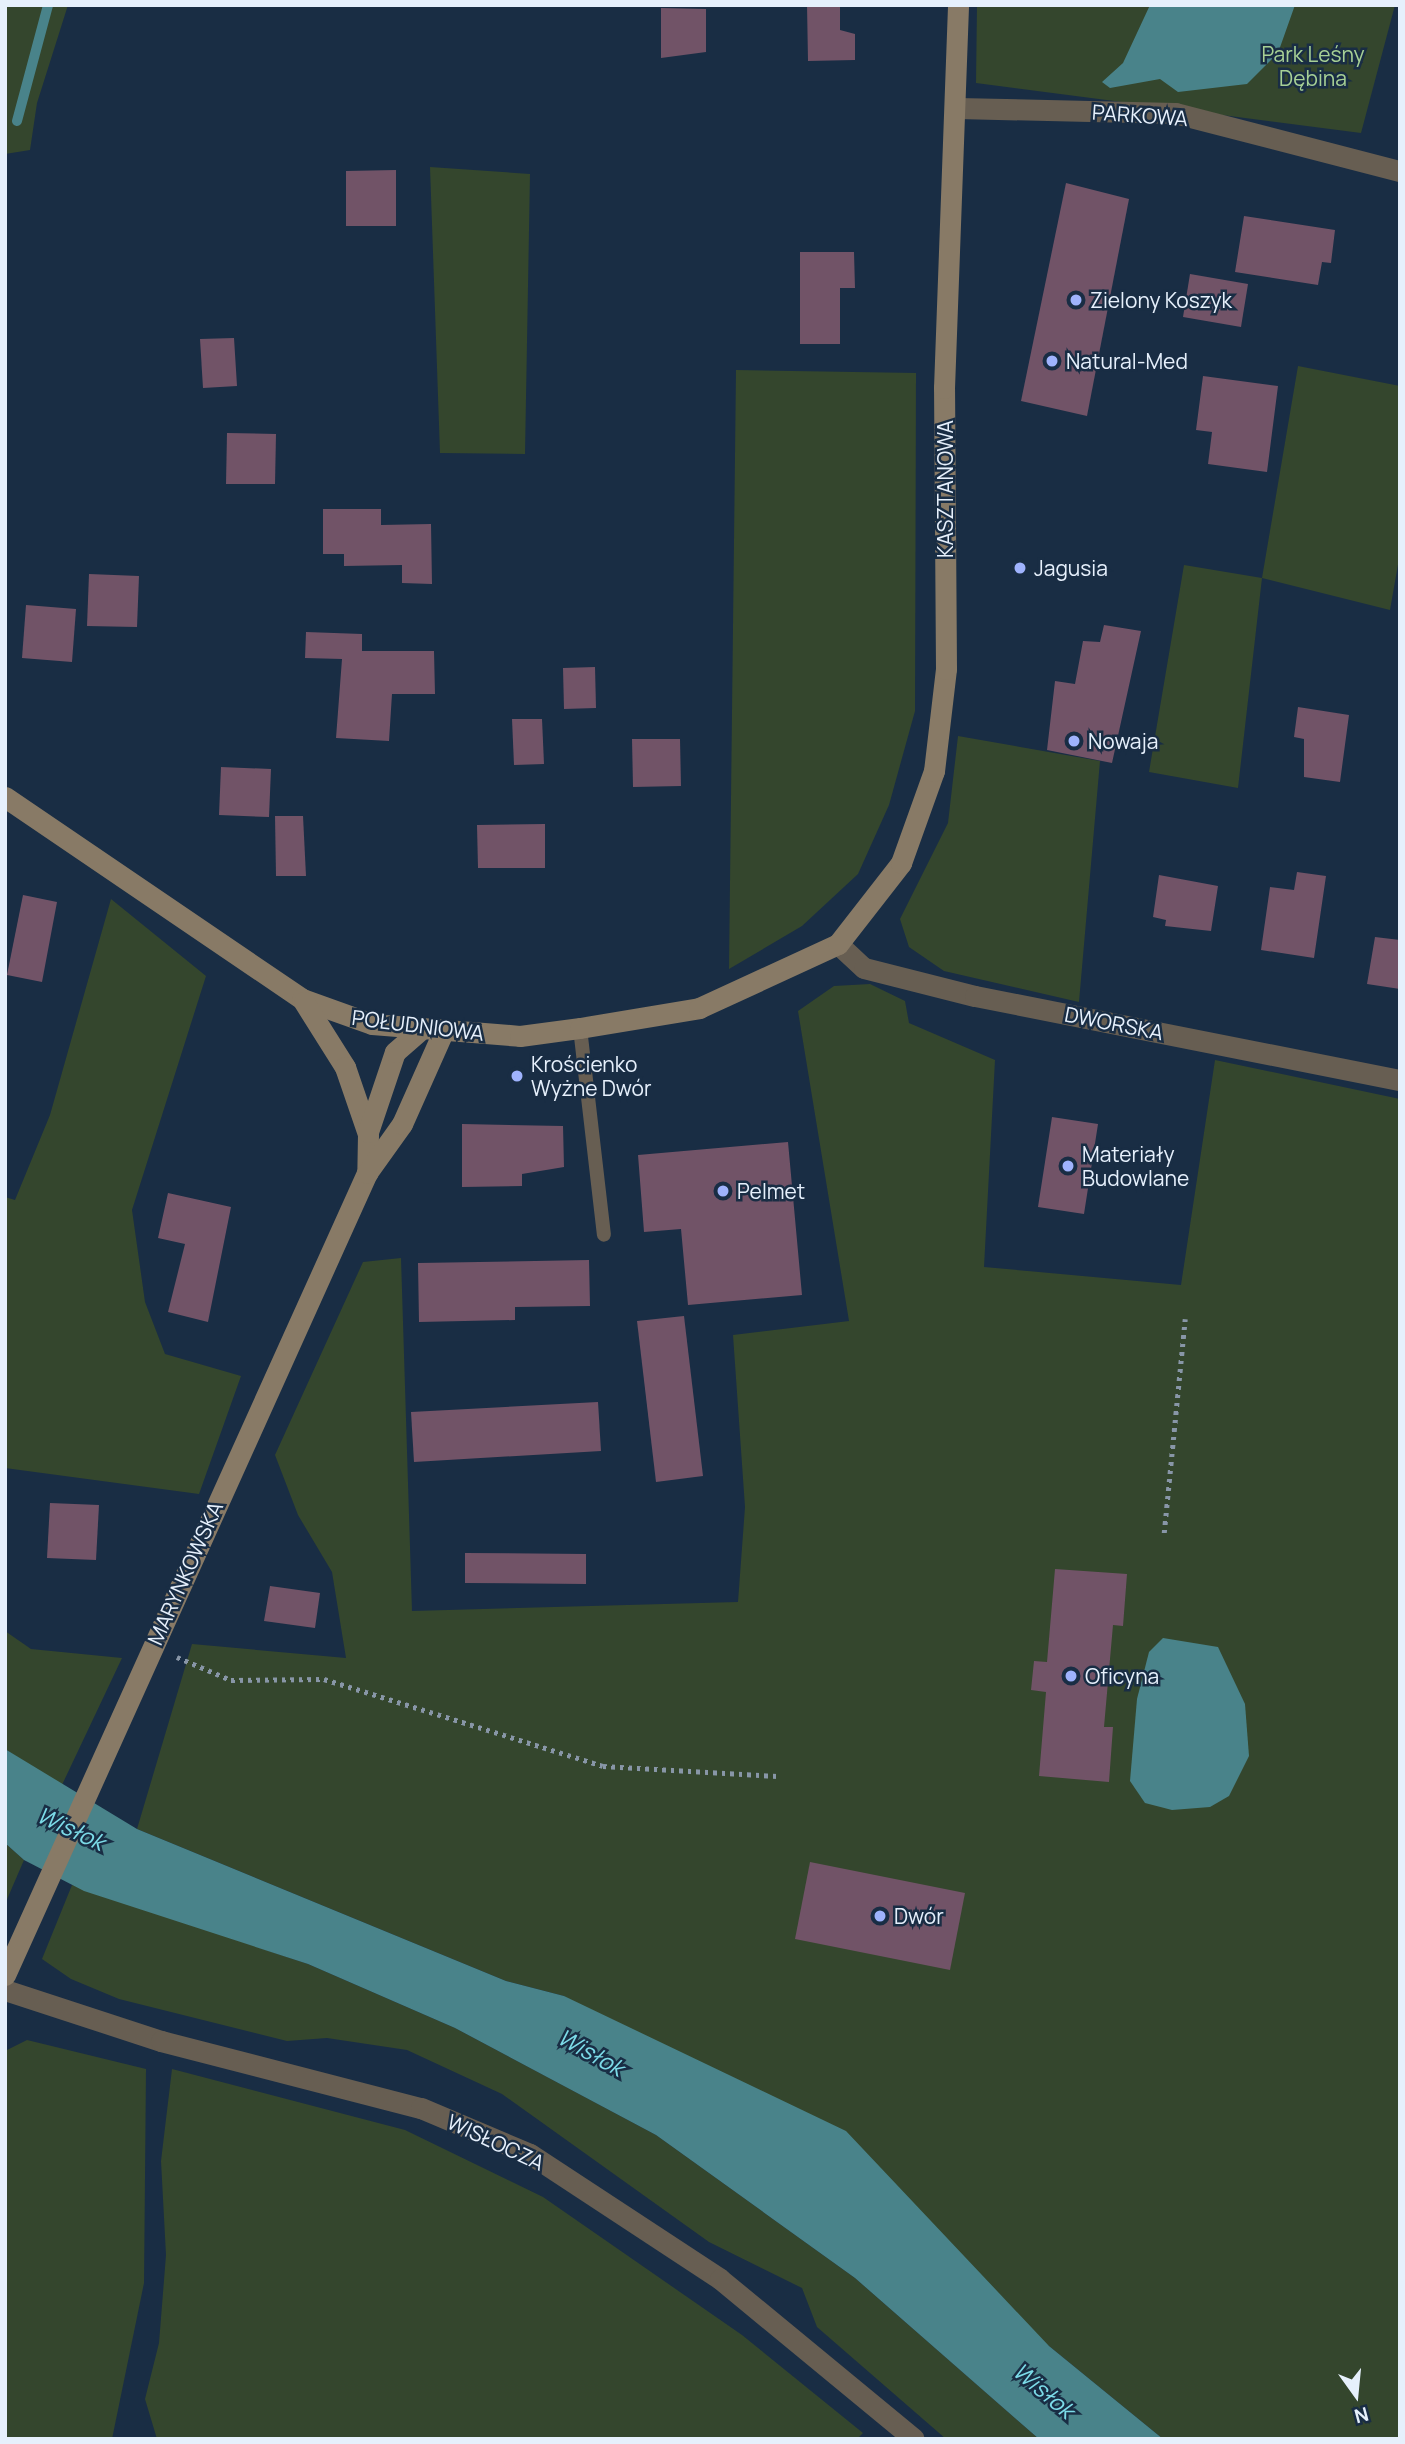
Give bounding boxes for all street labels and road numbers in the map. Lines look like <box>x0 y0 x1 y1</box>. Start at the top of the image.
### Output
street label: PARKOWA <box>1091 99 1189 131</box>
street label: KASZTANOWA <box>932 420 958 558</box>
street label: DWORSKA <box>1063 1001 1165 1045</box>
street label: POŁUDNIOWA <box>351 1004 485 1046</box>
street label: MARYNKOWSKA <box>142 1497 228 1649</box>
street label: WISŁOCZA <box>443 2109 549 2175</box>

